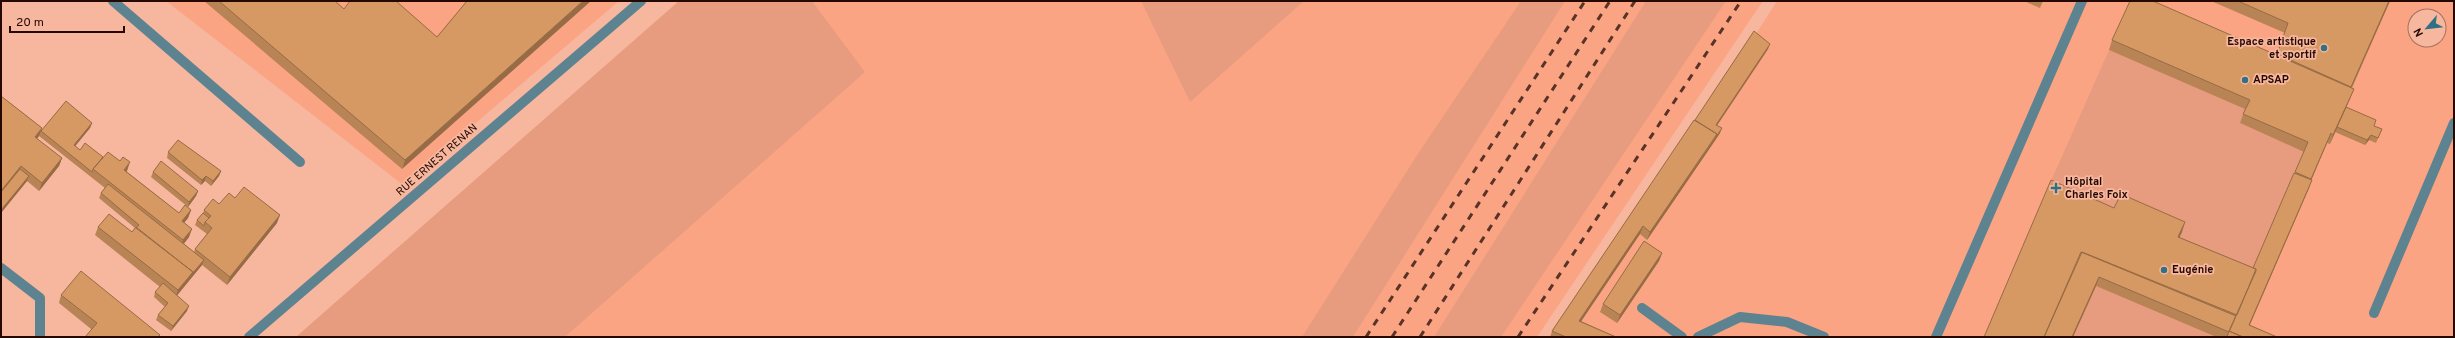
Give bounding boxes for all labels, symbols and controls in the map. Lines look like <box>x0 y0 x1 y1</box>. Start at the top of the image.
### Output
scale bar <box>10 8 124 34</box>
north arrow <box>2407 8 2447 48</box>
text: 20 m <box>16 15 44 31</box>
text: N <box>2411 25 2427 39</box>
place label: Espace artistique et sportif <box>2227 35 2316 62</box>
marker: Espace artistique et sportif <box>2319 43 2329 53</box>
place label: APSAP <box>2253 73 2289 87</box>
marker: APSAP <box>2240 75 2250 85</box>
street label: RUE ERNEST RENAN <box>393 121 481 199</box>
place label: Hôpital Charles Foix <box>2065 175 2129 202</box>
marker: Hôpital Charles Foix <box>2050 182 2062 194</box>
place label: Eugénie <box>2172 263 2213 277</box>
marker: Eugénie <box>2159 265 2169 275</box>

